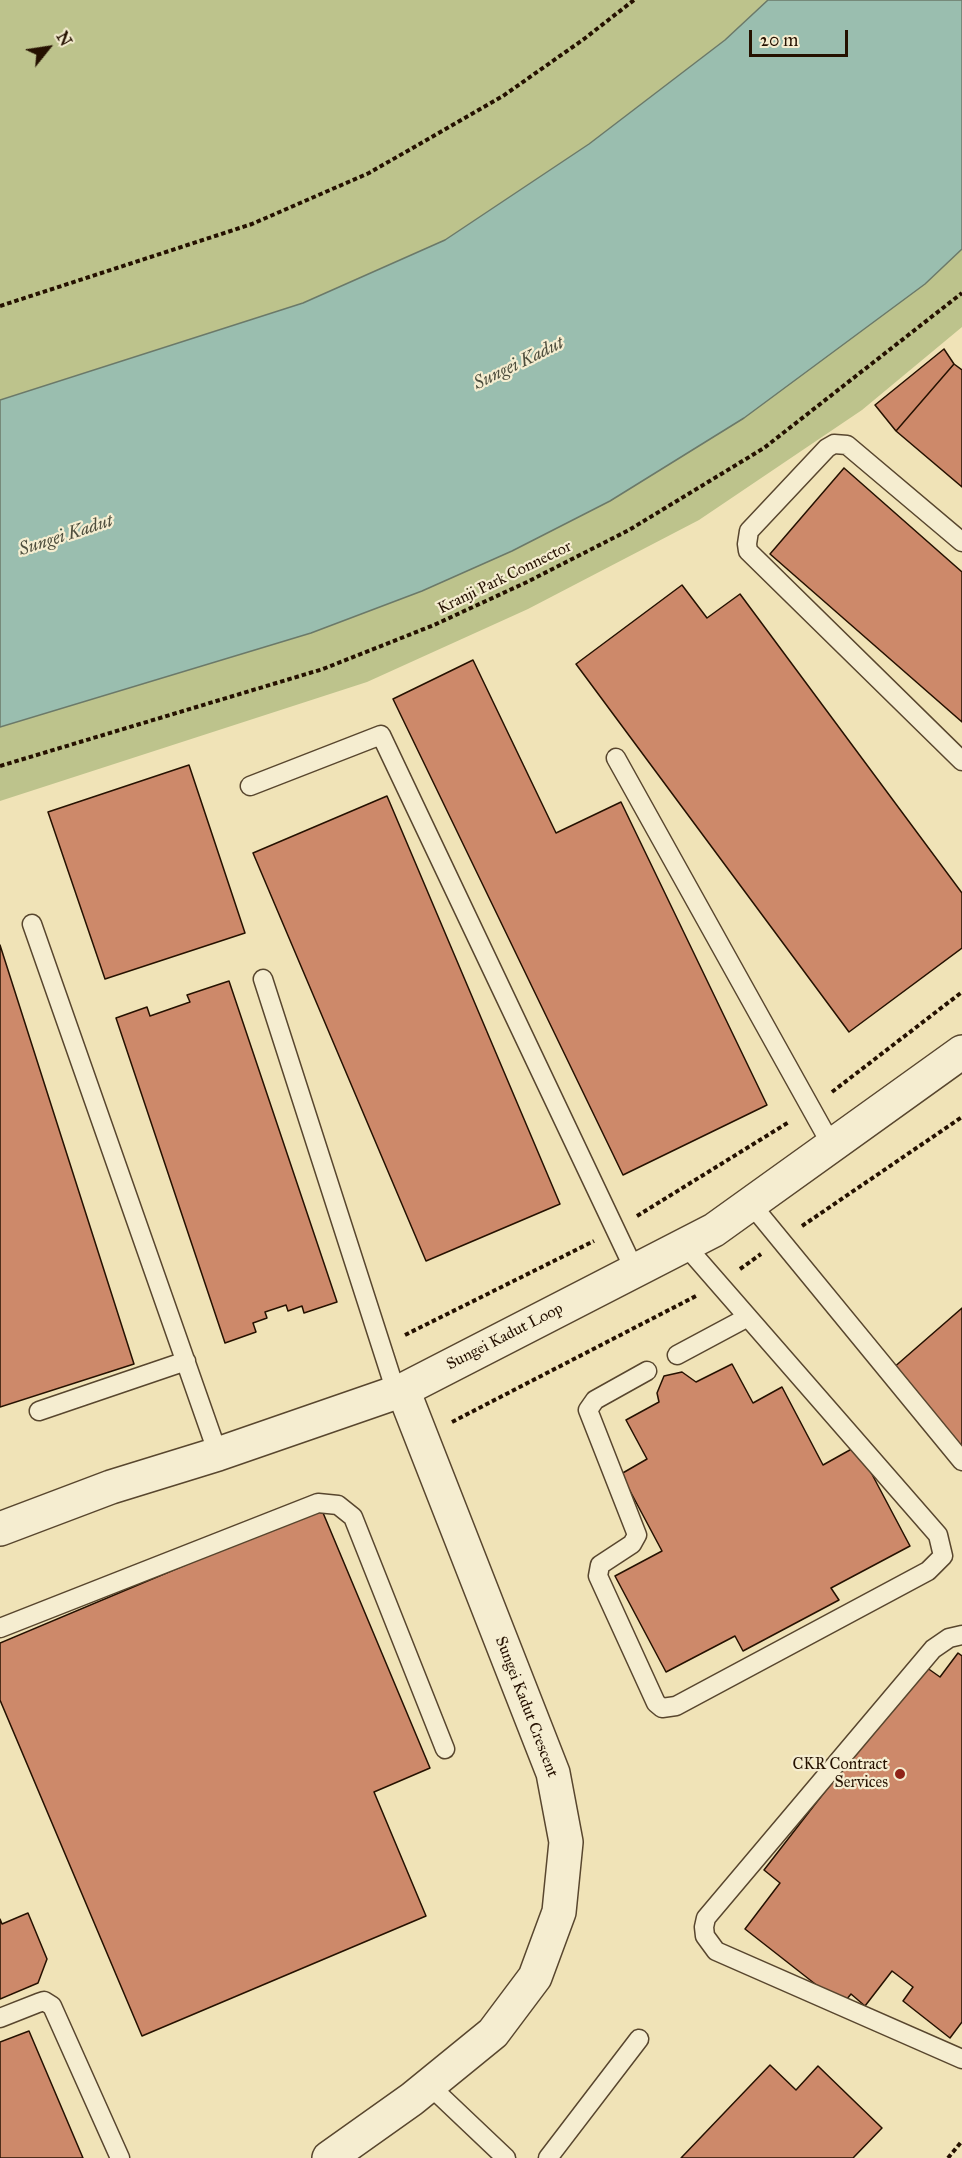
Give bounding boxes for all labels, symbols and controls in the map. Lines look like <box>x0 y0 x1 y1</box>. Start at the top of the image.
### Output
north arrow <box>18 18 78 78</box>
scale bar <box>752 18 851 56</box>
text: N <box>52 28 76 49</box>
text: 20 m <box>760 29 798 51</box>
water label: Sungei Kadut <box>470 333 568 395</box>
water label: Sungei Kadut <box>16 511 116 561</box>
street label: Kranji Park Connector <box>435 537 575 619</box>
street label: Sungei Kadut Loop <box>443 1299 567 1375</box>
street label: Sungei Kadut Crescent <box>490 1634 562 1780</box>
place label: CKR Contract Services <box>793 1755 888 1793</box>
marker: CKR Contract Services <box>893 1767 907 1781</box>

